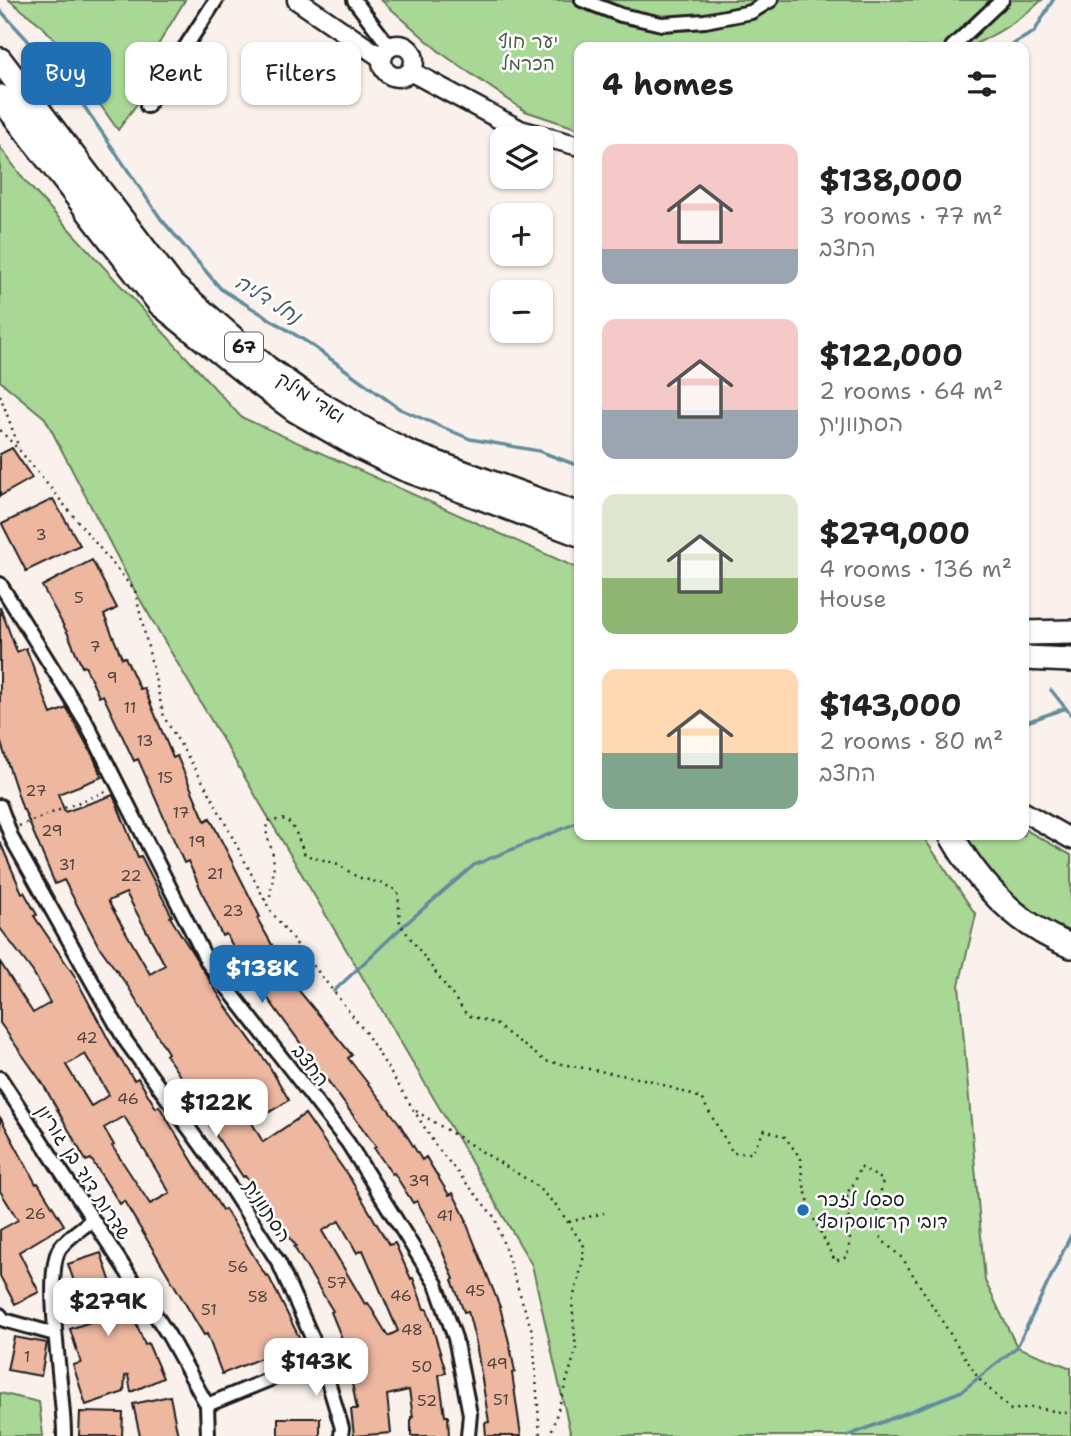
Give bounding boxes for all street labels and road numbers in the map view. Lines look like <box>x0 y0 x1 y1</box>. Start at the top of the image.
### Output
road number: 67 <box>225 332 263 362</box>
street label: ואדי מילק <box>272 366 350 429</box>
street label: החצב <box>286 1039 335 1091</box>
street label: שדרות דוד בן גוריון <box>31 1100 137 1245</box>
street label: הסתוונית <box>238 1175 297 1247</box>

